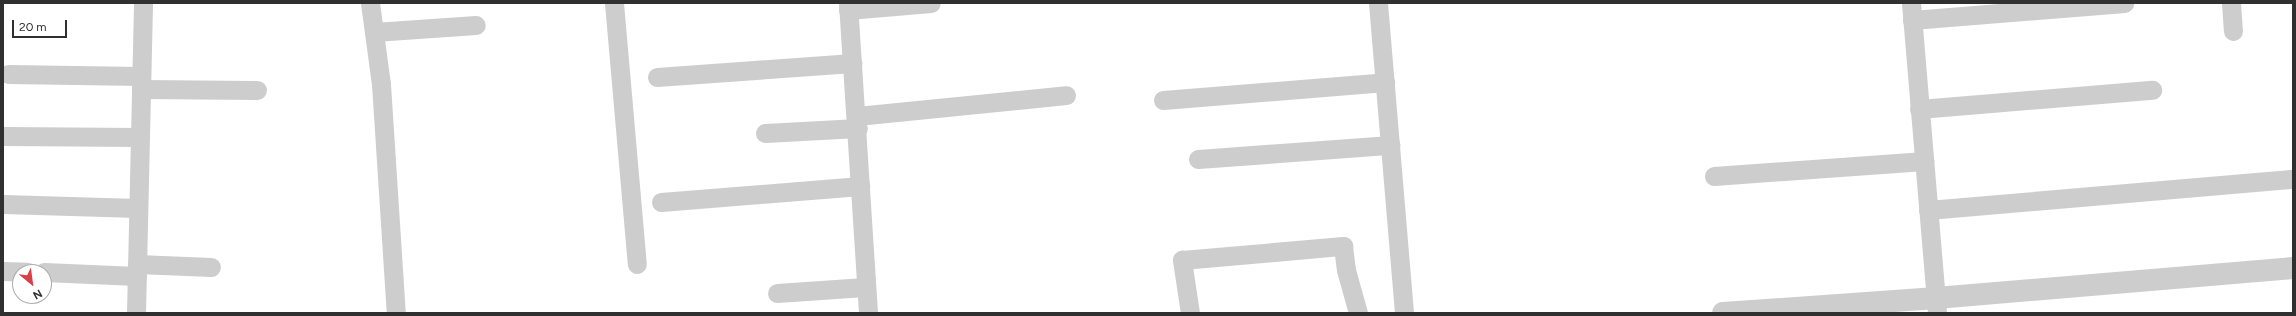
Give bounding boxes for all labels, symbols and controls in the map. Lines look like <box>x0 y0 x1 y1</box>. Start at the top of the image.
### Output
scale bar <box>14 12 69 38</box>
text: 20 m <box>19 20 47 34</box>
north arrow <box>12 264 52 304</box>
text: N <box>31 286 44 302</box>

